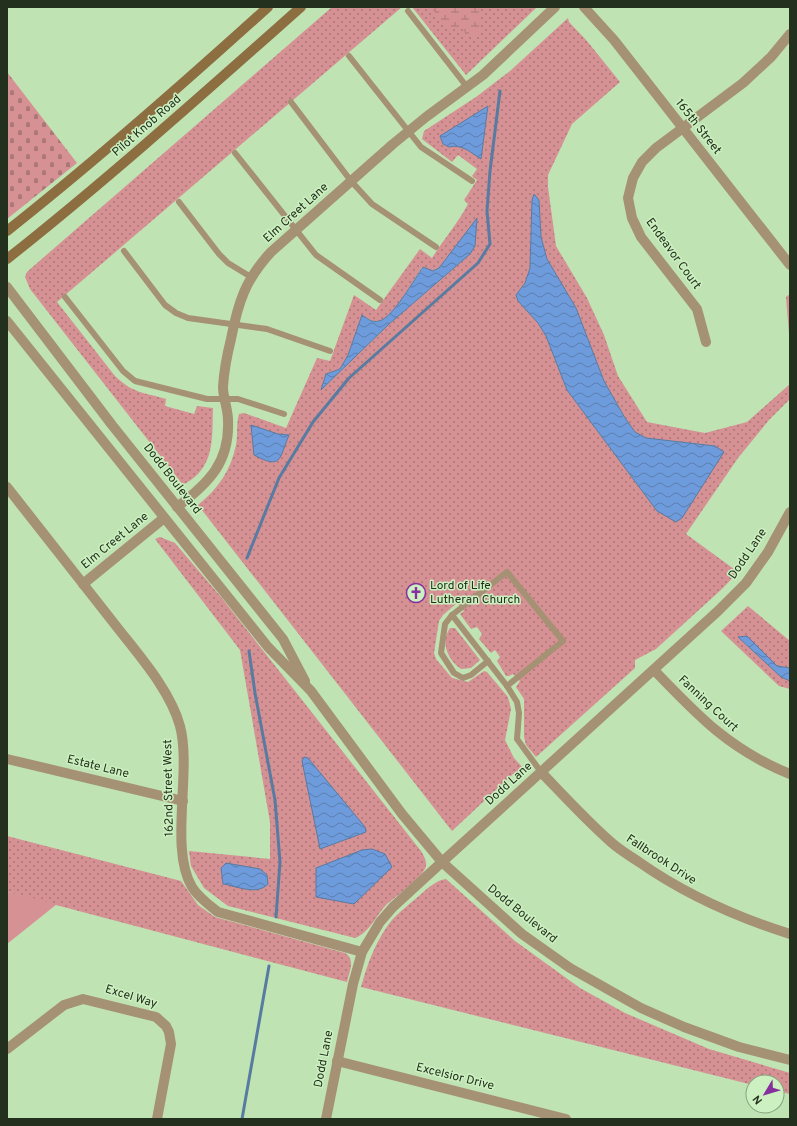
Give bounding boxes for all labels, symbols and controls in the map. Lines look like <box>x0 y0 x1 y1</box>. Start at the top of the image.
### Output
street label: Pilot Knob Road <box>109 92 185 160</box>
street label: 165th Street <box>671 96 725 158</box>
street label: Elm Creet Lane <box>260 179 332 247</box>
street label: Endeavor Court <box>642 215 704 293</box>
street label: Dodd Boulevard <box>139 440 205 518</box>
street label: Elm Creet Lane <box>78 509 152 573</box>
street label: Dodd Lane <box>725 526 771 582</box>
place label: Lord of Life Lutheran Church <box>430 578 520 608</box>
church icon: Lord of Life Lutheran Church <box>405 582 427 604</box>
street label: Fanning Court <box>675 672 741 736</box>
street label: 162nd Street West <box>160 739 178 837</box>
street label: Estate Lane <box>65 752 131 782</box>
street label: Dodd Lane <box>482 759 536 809</box>
street label: Fallbrook Drive <box>623 831 699 889</box>
street label: Dodd Boulevard <box>484 881 560 947</box>
street label: Excel Way <box>103 981 159 1013</box>
street label: Dodd Lane <box>311 1029 337 1089</box>
street label: Excelsior Drive <box>414 1060 496 1094</box>
north arrow <box>745 1074 785 1114</box>
text: N <box>750 1092 766 1107</box>

